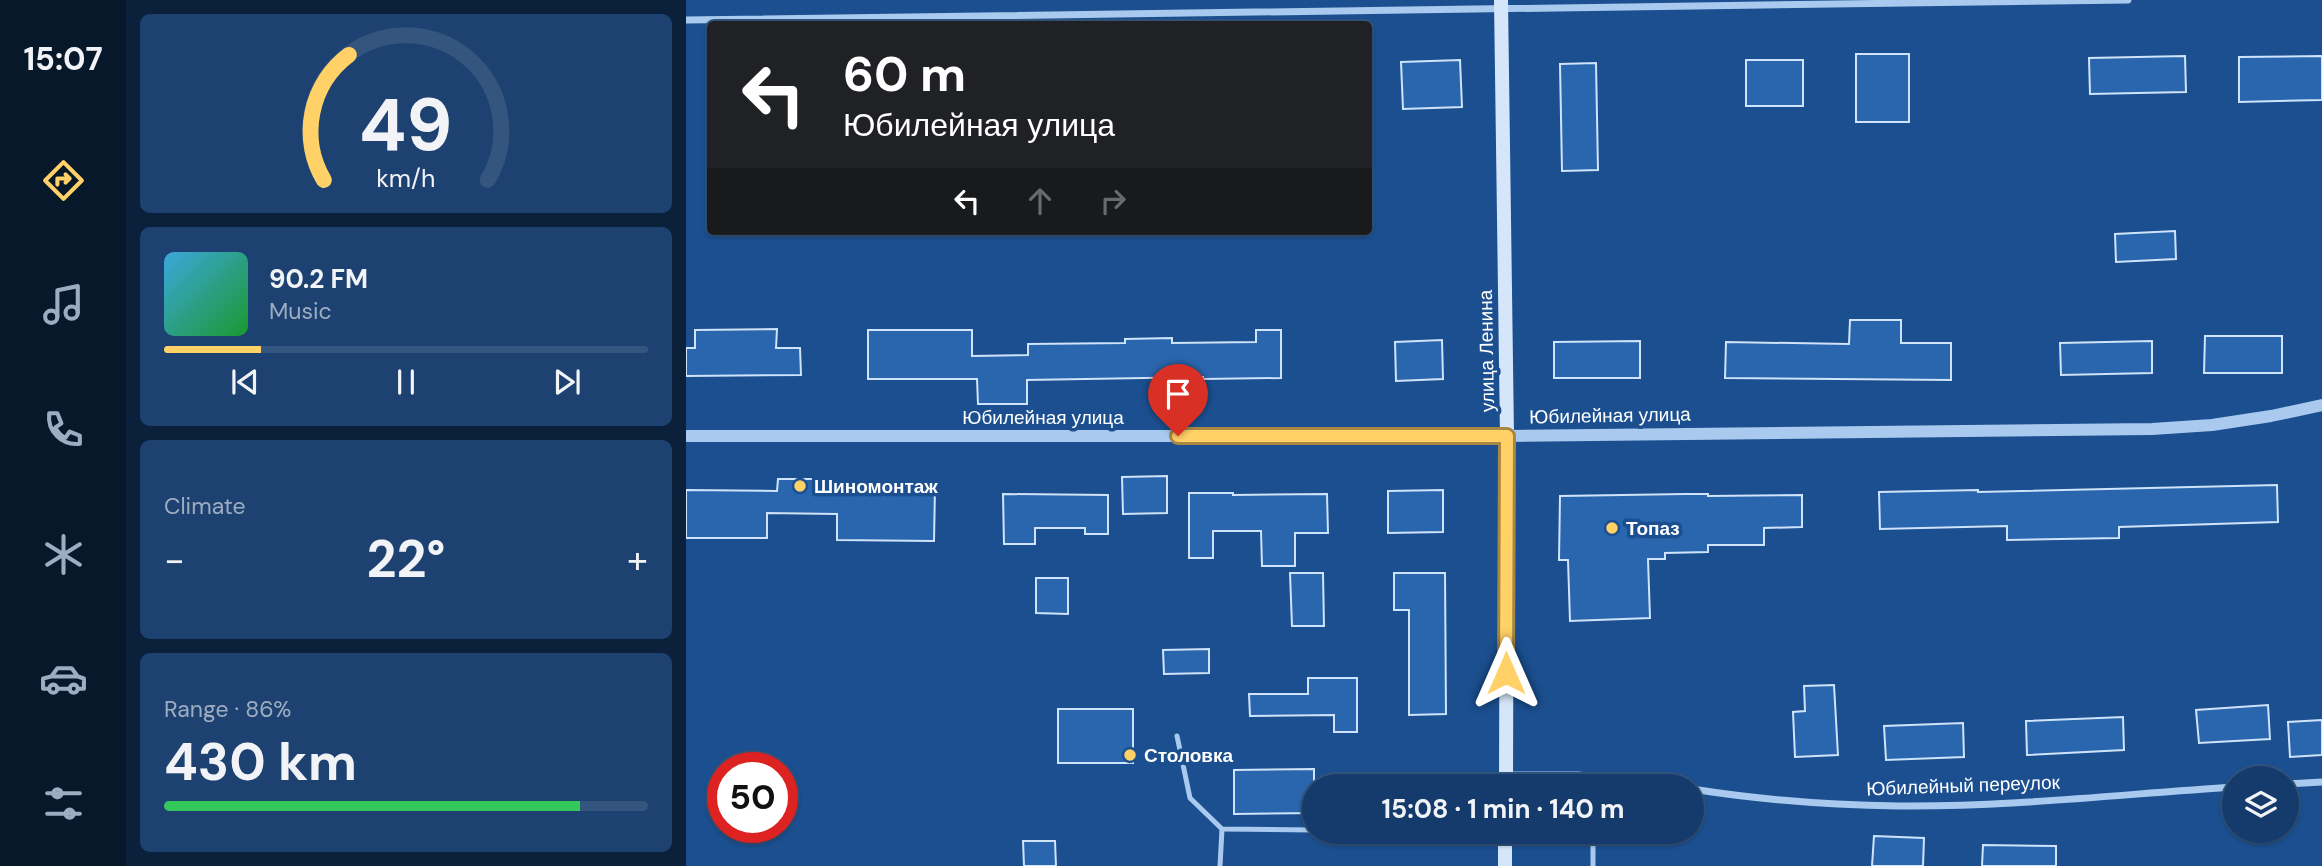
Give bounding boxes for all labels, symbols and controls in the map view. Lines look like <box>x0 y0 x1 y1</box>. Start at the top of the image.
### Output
text: 15:07 <box>23 38 103 80</box>
text: 60 m <box>843 42 966 106</box>
icon: left <box>728 49 819 140</box>
text: 49 <box>359 78 453 173</box>
text: Юбилейная улица <box>843 104 1115 146</box>
icon: directions <box>39 156 88 205</box>
text: km/h <box>376 161 436 194</box>
icon: left <box>948 182 986 220</box>
icon: ahead <box>1021 182 1059 220</box>
icon: right <box>1094 182 1132 220</box>
text: 90.2 FM <box>269 262 368 296</box>
icon: music <box>39 280 88 329</box>
street label: улица Ленина <box>1473 289 1500 412</box>
text: Music <box>269 296 332 326</box>
icon: previous <box>226 363 264 401</box>
icon: pause <box>387 363 425 401</box>
icon: next <box>548 363 586 401</box>
pin <box>1148 364 1208 436</box>
icon: arrive <box>1159 375 1197 413</box>
street label: Юбилейная улица <box>1529 402 1691 429</box>
icon: phone <box>39 405 88 454</box>
street label: Юбилейная улица <box>962 405 1124 430</box>
place label: Шиномонтаж <box>814 474 938 499</box>
marker: Шиномонтаж <box>792 478 808 494</box>
text: Climate <box>164 491 246 521</box>
place label: Топаз <box>1626 516 1680 541</box>
marker: Топаз <box>1604 520 1620 536</box>
text: 22° <box>367 525 445 593</box>
icon: climate <box>39 530 88 579</box>
text: − <box>164 535 185 585</box>
text: + <box>627 535 648 585</box>
position arrow <box>1469 636 1543 710</box>
icon: car <box>39 654 88 703</box>
text: Range · 86% <box>164 694 291 724</box>
text: 430 km <box>164 728 357 796</box>
place label: Столовка <box>1144 743 1234 768</box>
marker: Столовка <box>1122 747 1138 763</box>
speed limit sign: 50 <box>707 752 798 843</box>
map controls <box>2222 766 2299 843</box>
button: layers <box>2222 766 2299 843</box>
street label: Юбилейный переулок <box>1866 770 2061 801</box>
icon: filters <box>39 779 88 828</box>
text: 15:08 · 1 min · 140 m <box>1382 792 1625 826</box>

